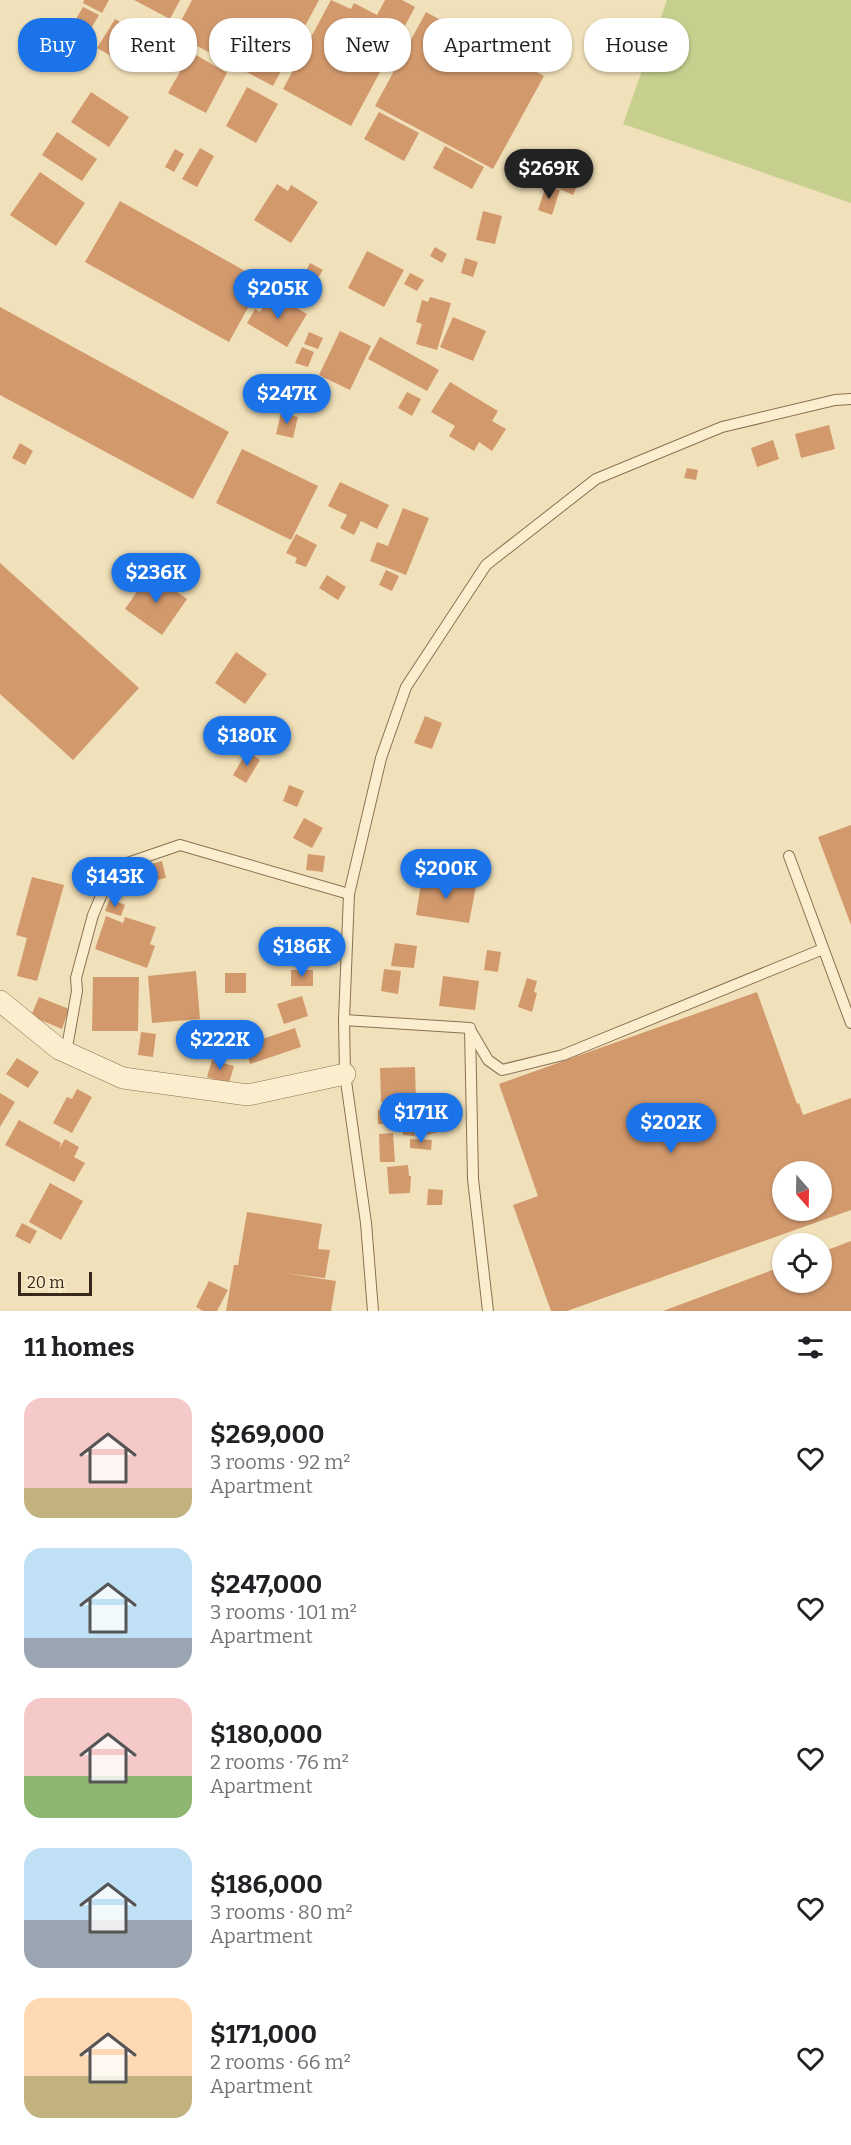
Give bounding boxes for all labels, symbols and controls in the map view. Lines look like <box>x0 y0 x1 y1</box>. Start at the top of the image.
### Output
chip: Buy <box>18 18 97 72</box>
chip: Rent <box>109 18 197 72</box>
chip: Filters <box>209 18 312 72</box>
chip: New <box>324 18 411 72</box>
chip: Apartment <box>423 18 572 72</box>
chip: House <box>584 18 689 72</box>
pin: $269K <box>507 149 591 200</box>
text: $269K <box>518 156 580 180</box>
pin: $205K <box>236 269 320 320</box>
text: $205K <box>247 276 309 300</box>
pin: $247K <box>245 374 329 425</box>
text: $247K <box>257 381 317 405</box>
pin: $236K <box>114 553 198 604</box>
text: $236K <box>125 560 187 584</box>
pin: $180K <box>205 716 289 767</box>
text: $180K <box>217 723 277 747</box>
pin: $200K <box>404 849 488 900</box>
text: $200K <box>414 856 478 880</box>
pin: $143K <box>73 857 157 908</box>
text: $143K <box>86 864 144 888</box>
pin: $186K <box>260 927 344 978</box>
text: $186K <box>273 934 331 958</box>
pin: $222K <box>178 1020 262 1071</box>
text: $222K <box>190 1027 250 1051</box>
pin: $171K <box>379 1093 463 1144</box>
text: $171K <box>394 1100 448 1124</box>
pin: $202K <box>629 1103 713 1154</box>
text: $202K <box>640 1110 702 1134</box>
north arrow <box>772 1161 832 1221</box>
map controls <box>772 1161 832 1293</box>
button: locate <box>772 1233 832 1293</box>
scale bar <box>18 1269 92 1296</box>
text: 20 m <box>27 1273 64 1292</box>
icon: filters <box>794 1331 827 1364</box>
text: 11 homes <box>24 1332 135 1363</box>
text: $269,000 <box>210 1419 325 1450</box>
icon: home <box>72 1422 144 1494</box>
icon: heart <box>794 1442 827 1475</box>
text: 3 rooms · 92 m² <box>210 1450 350 1474</box>
text: Apartment <box>210 1474 313 1498</box>
text: $247,000 <box>210 1569 322 1600</box>
icon: home <box>72 1572 144 1644</box>
icon: heart <box>794 1592 827 1625</box>
text: 3 rooms · 101 m² <box>210 1600 357 1624</box>
text: Apartment <box>210 1624 313 1648</box>
text: $180,000 <box>210 1719 323 1750</box>
icon: home <box>72 1722 144 1794</box>
icon: heart <box>794 1742 827 1775</box>
text: 2 rooms · 76 m² <box>210 1750 349 1774</box>
text: Apartment <box>210 1774 313 1798</box>
text: $186,000 <box>210 1869 323 1900</box>
icon: home <box>72 1872 144 1944</box>
icon: heart <box>794 1892 827 1925</box>
text: 3 rooms · 80 m² <box>210 1900 353 1924</box>
text: Apartment <box>210 1924 313 1948</box>
text: $171,000 <box>210 2019 317 2050</box>
icon: home <box>72 2022 144 2094</box>
icon: heart <box>794 2042 827 2075</box>
text: 2 rooms · 66 m² <box>210 2050 351 2074</box>
text: Apartment <box>210 2074 313 2098</box>

